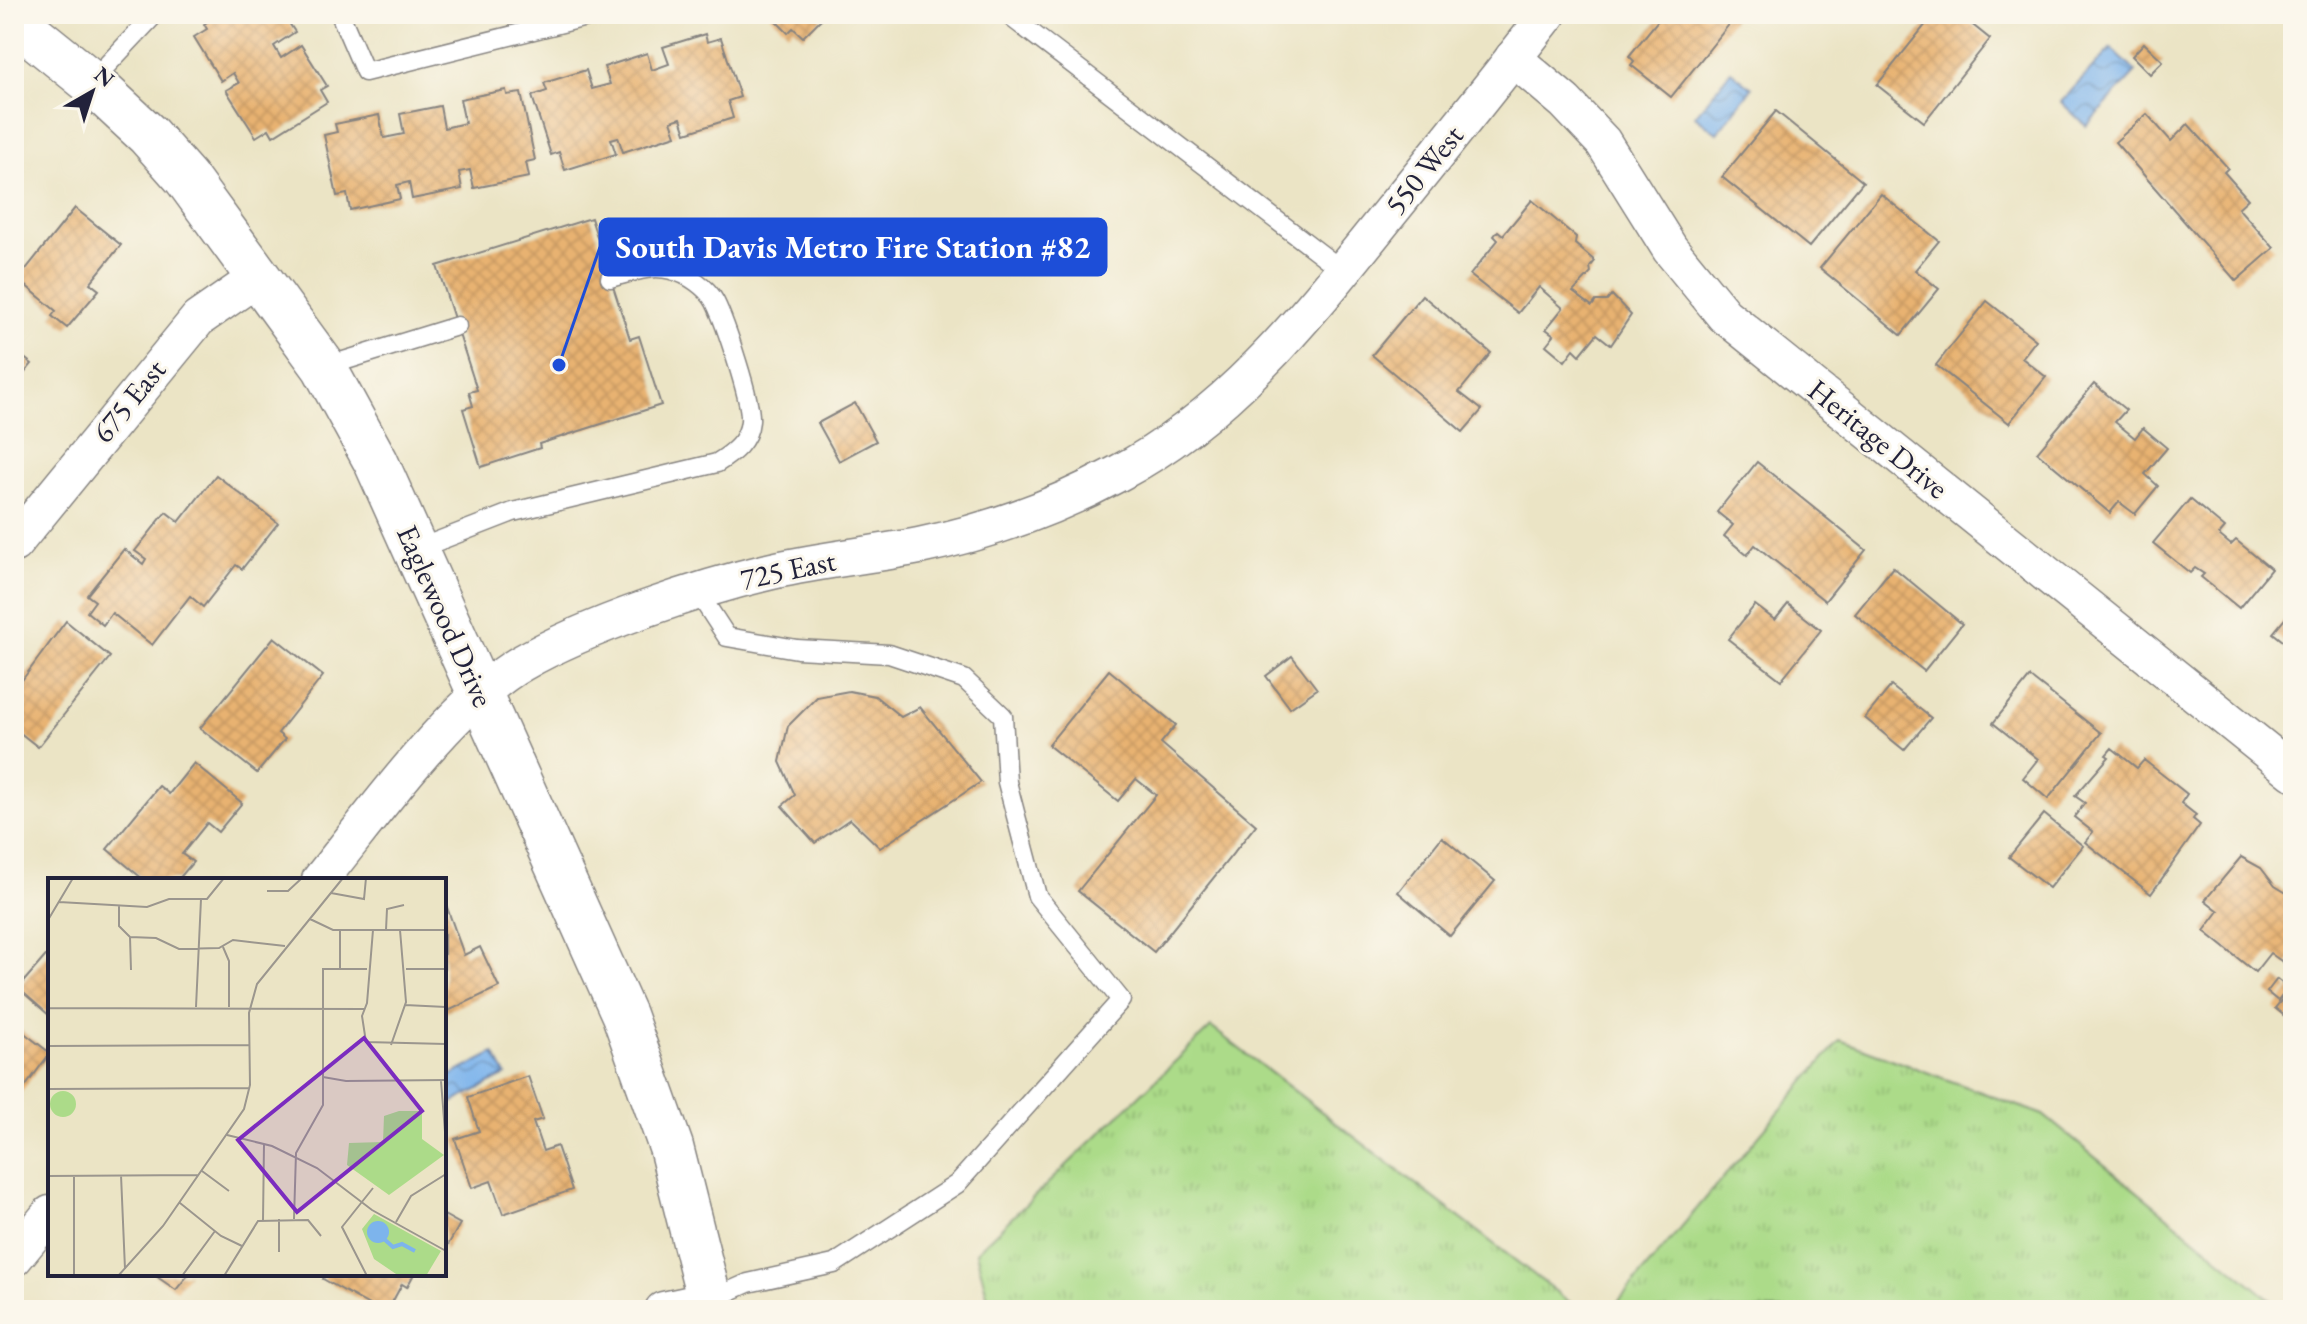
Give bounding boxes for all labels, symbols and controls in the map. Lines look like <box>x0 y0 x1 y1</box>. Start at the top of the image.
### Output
north arrow <box>52 52 132 132</box>
text: N <box>88 60 120 94</box>
street label: 550 West <box>1376 116 1472 223</box>
callout: South Davis Metro Fire Station #82 <box>600 219 1106 275</box>
text: South Davis Metro Fire Station #82 <box>616 226 1090 268</box>
street label: 675 East <box>83 350 174 450</box>
street label: Heritage Drive <box>1800 370 1956 507</box>
street label: Eaglewood Drive <box>388 519 503 713</box>
street label: 725 East <box>737 540 840 599</box>
inset map <box>48 878 446 1276</box>

